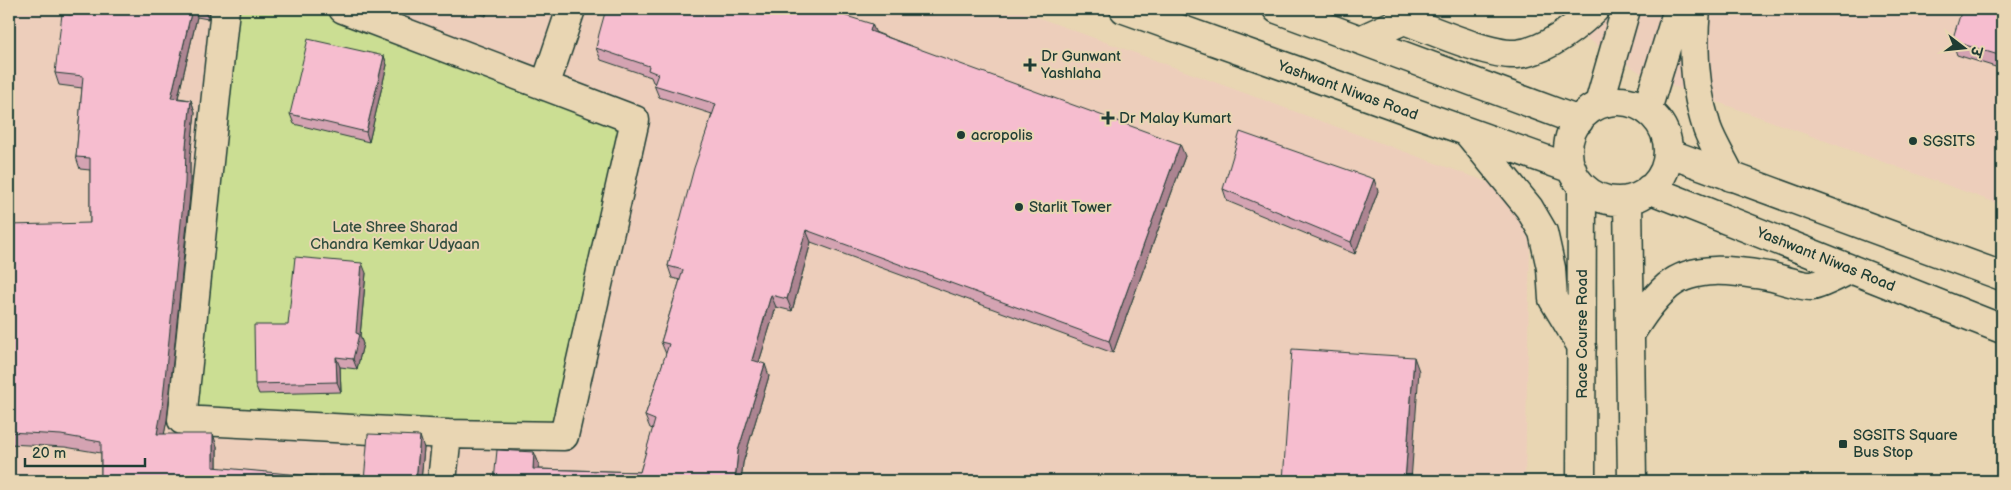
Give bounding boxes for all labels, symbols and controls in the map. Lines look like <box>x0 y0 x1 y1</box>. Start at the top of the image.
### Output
north arrow <box>1938 22 1988 72</box>
text: उ <box>1966 43 1986 60</box>
place label: Dr Gunwant Yashlaha <box>1040 47 1121 83</box>
street label: Yashwant Niwas Road <box>1274 56 1421 125</box>
marker: Dr Gunwant Yashlaha <box>1023 58 1037 72</box>
place label: Dr Malay Kumart <box>1119 109 1232 128</box>
marker: Dr Malay Kumart <box>1101 111 1115 125</box>
place label: acropolis <box>971 126 1033 145</box>
marker: acropolis <box>955 129 967 141</box>
place label: SGSITS <box>1923 132 1975 151</box>
marker: SGSITS <box>1907 135 1919 147</box>
place label: Starlit Tower <box>1029 198 1112 217</box>
marker: Starlit Tower <box>1013 201 1025 213</box>
park label: Late Shree Sharad Chandra Kemkar Udyaan <box>310 218 480 254</box>
street label: Yashwant Niwas Road <box>1753 223 1898 296</box>
street label: Race Course Road <box>1573 269 1592 399</box>
place label: SGSITS Square Bus Stop <box>1853 426 1958 462</box>
scale bar <box>25 435 145 467</box>
marker: SGSITS Square Bus Stop <box>1837 438 1849 450</box>
text: 20 m <box>32 444 66 463</box>

